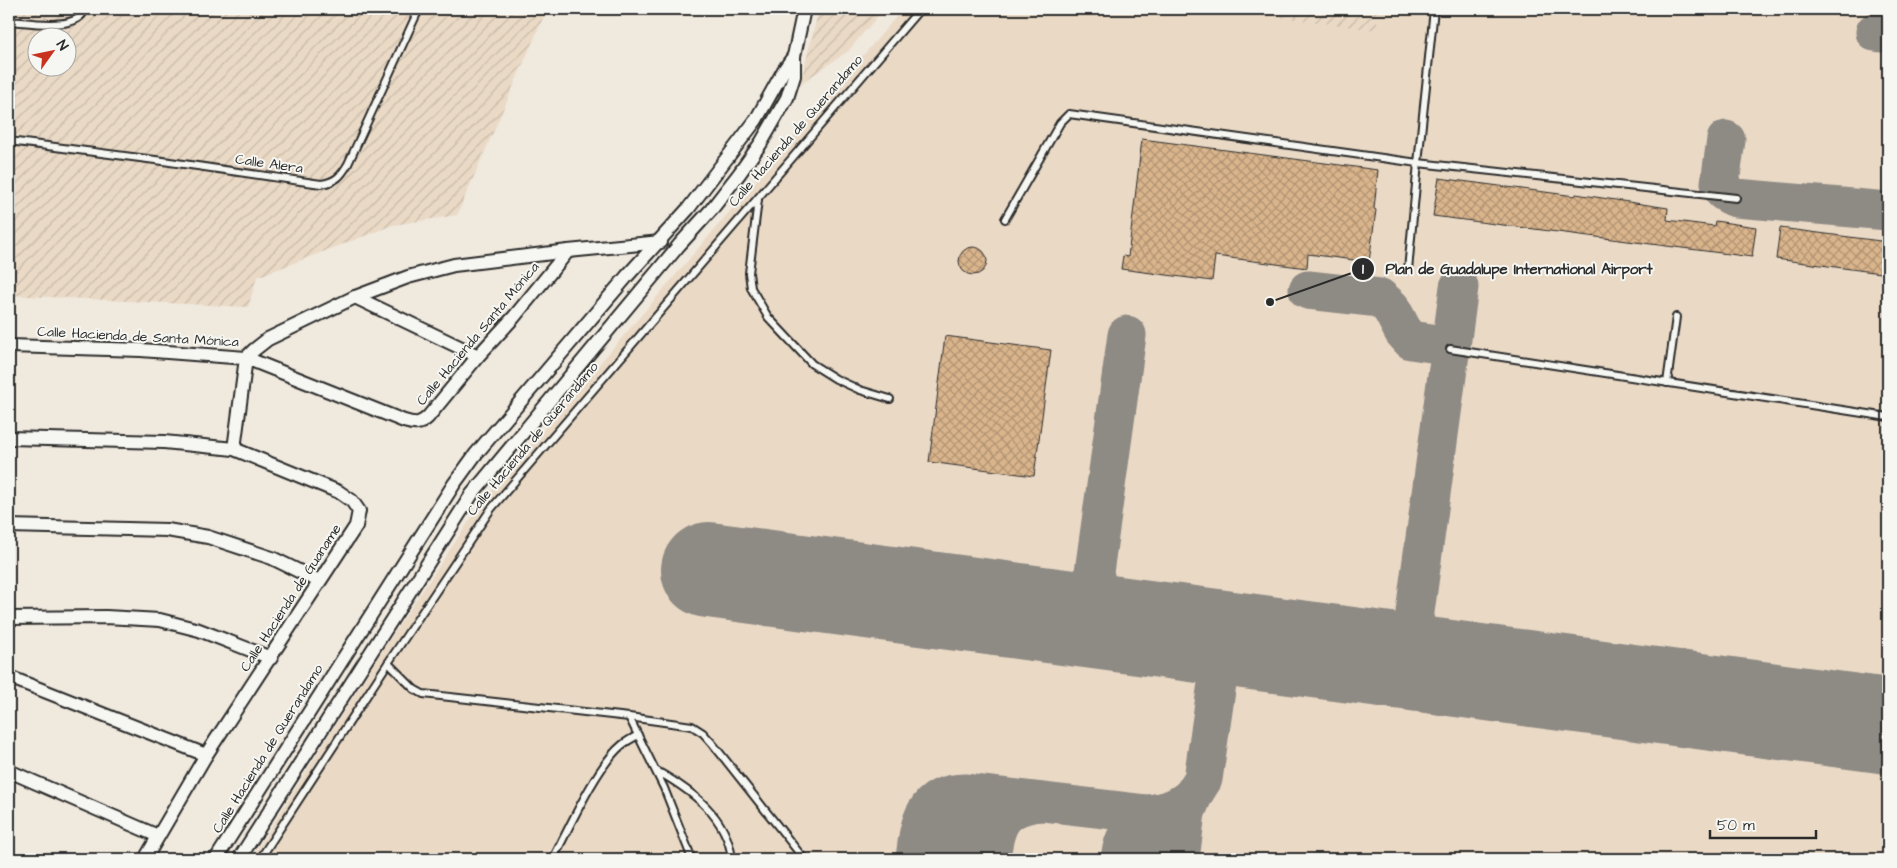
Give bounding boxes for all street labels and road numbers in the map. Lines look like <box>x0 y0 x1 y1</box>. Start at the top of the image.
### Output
street label: Calle Hacienda de Querandamo <box>724 51 868 211</box>
street label: Calle Alera <box>234 149 304 179</box>
street label: Calle Hacienda Santa Mónica <box>412 258 544 410</box>
street label: Calle Hacienda de Santa Mónica <box>37 322 239 352</box>
street label: Calle Hacienda de Querandamo <box>462 358 604 520</box>
street label: Calle Hacienda de Guaname <box>236 520 347 676</box>
street label: Calle Hacienda de Querandamo <box>208 661 328 837</box>

